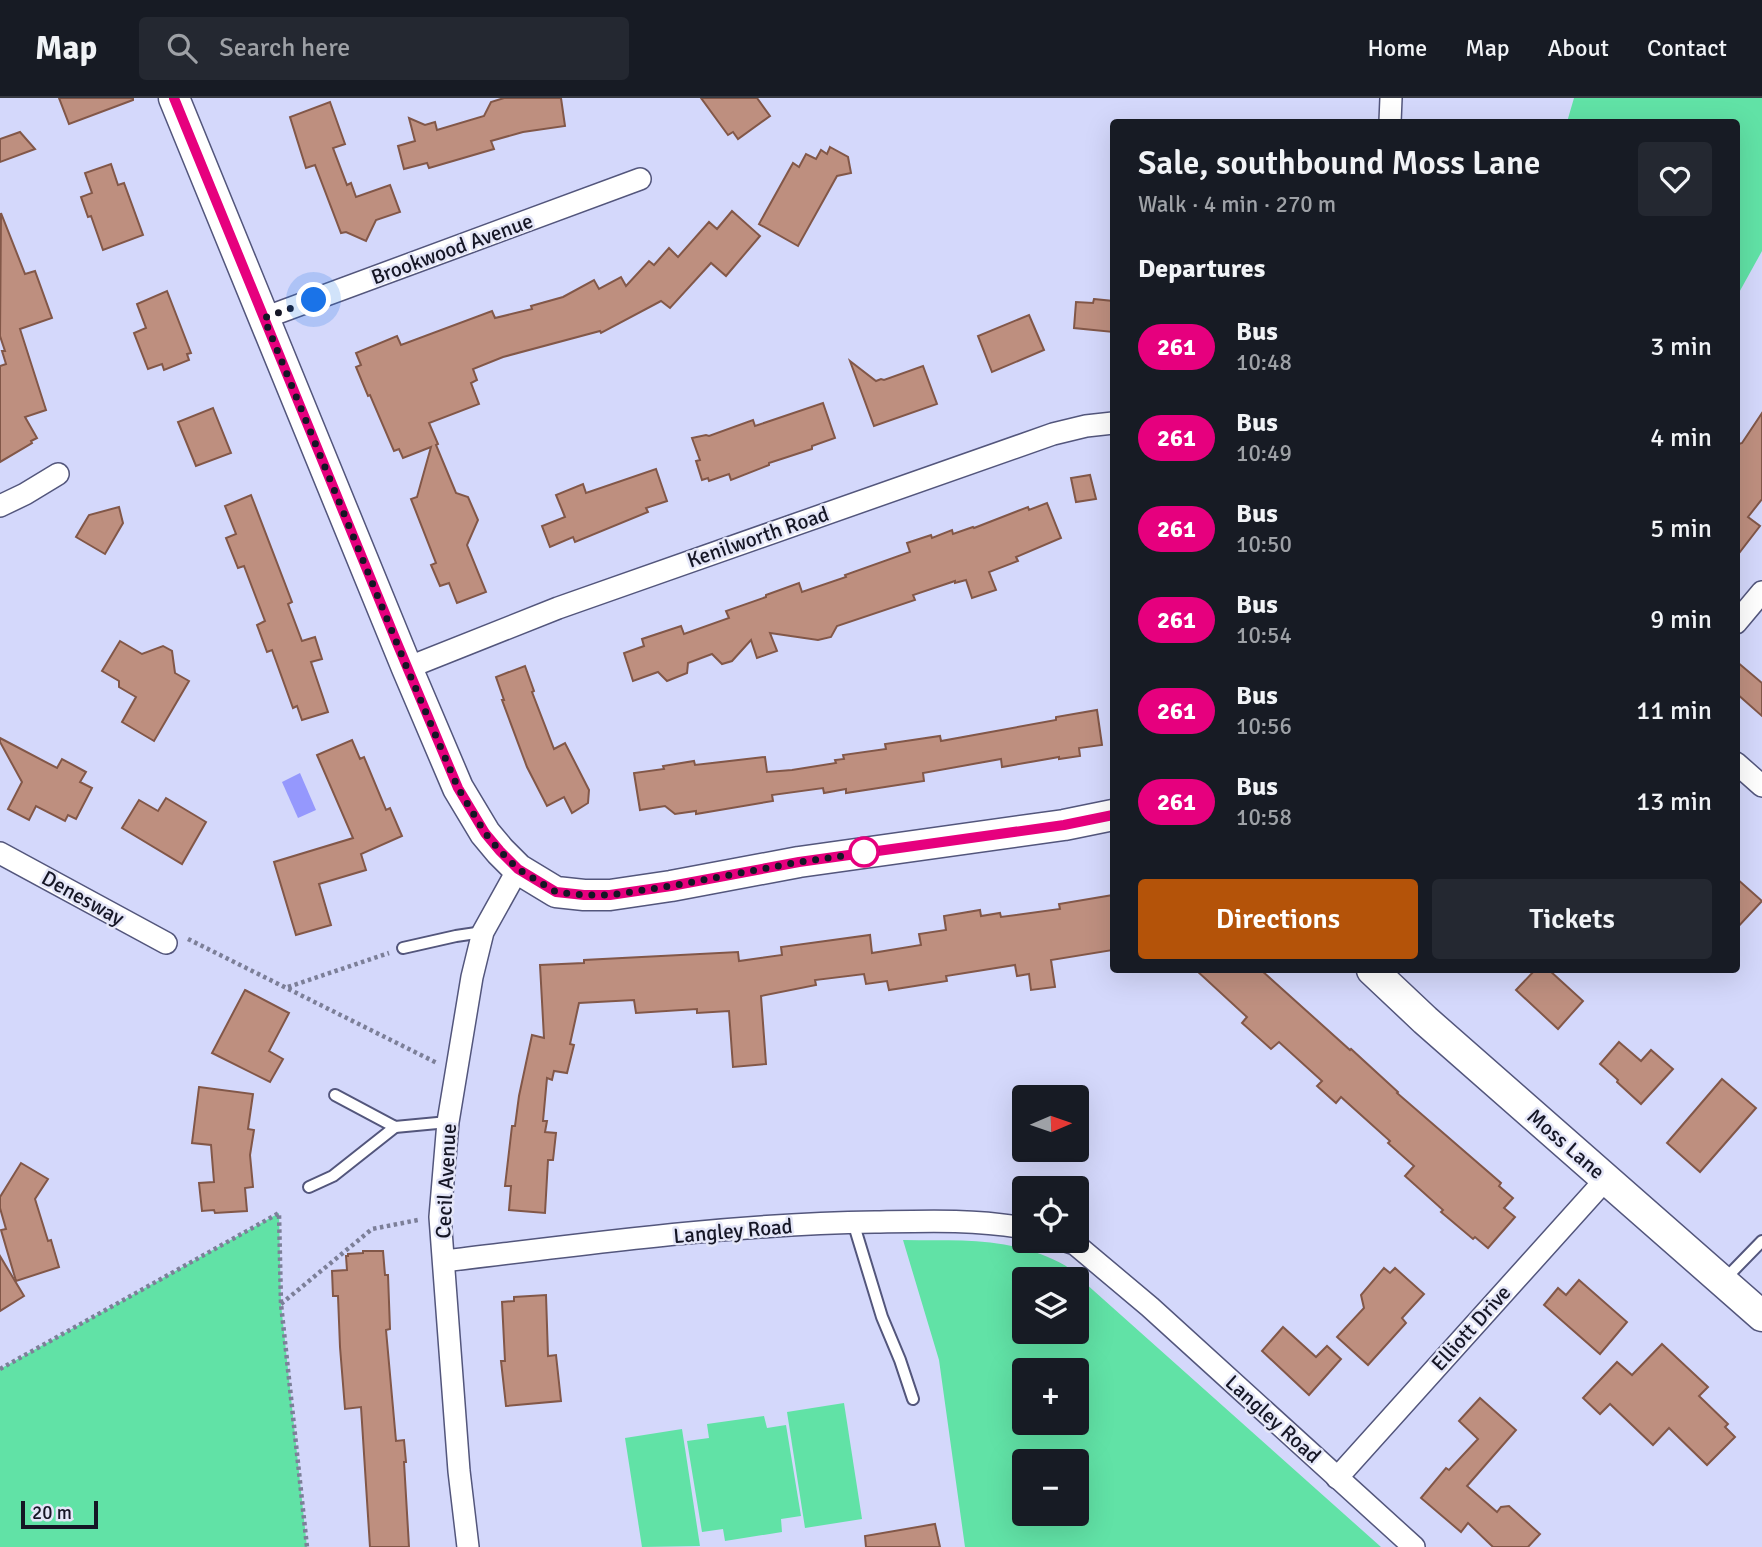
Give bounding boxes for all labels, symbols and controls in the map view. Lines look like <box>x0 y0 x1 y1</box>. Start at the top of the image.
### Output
search box <box>139 17 629 80</box>
text: Map <box>35 28 97 69</box>
icon: search <box>163 29 201 67</box>
text: Search here <box>219 32 350 64</box>
text: Home <box>1367 33 1427 63</box>
text: Map <box>1465 33 1510 63</box>
text: About <box>1548 33 1609 63</box>
text: Contact <box>1647 33 1727 63</box>
button: heart <box>1638 142 1712 216</box>
text: Sale, southbound Moss Lane <box>1138 143 1540 184</box>
text: Walk · 4 min · 270 m <box>1138 190 1336 219</box>
street label: Brookwood Avenue <box>368 208 536 290</box>
text: Departures <box>1138 253 1265 285</box>
your location <box>296 282 331 317</box>
text: Bus <box>1236 316 1278 348</box>
text: 3 min <box>1650 331 1712 363</box>
text: 261 <box>1157 332 1196 362</box>
text: 10:48 <box>1236 348 1292 377</box>
text: Bus <box>1236 407 1278 439</box>
text: 4 min <box>1650 422 1712 454</box>
text: 261 <box>1157 423 1196 453</box>
text: 10:49 <box>1236 439 1292 468</box>
text: Bus <box>1236 498 1278 530</box>
street label: Kenilworth Road <box>684 501 832 573</box>
text: 5 min <box>1650 513 1712 545</box>
text: 261 <box>1157 514 1196 544</box>
text: 10:50 <box>1236 530 1292 559</box>
text: Bus <box>1236 589 1278 621</box>
text: 9 min <box>1650 604 1712 636</box>
text: 261 <box>1157 605 1196 635</box>
text: 10:54 <box>1236 621 1292 650</box>
text: Bus <box>1236 680 1278 712</box>
text: 11 min <box>1636 695 1712 727</box>
text: 261 <box>1157 696 1196 726</box>
text: 10:56 <box>1236 712 1292 741</box>
text: Bus <box>1236 771 1278 803</box>
text: 13 min <box>1636 786 1712 818</box>
text: 261 <box>1157 787 1196 817</box>
text: 10:58 <box>1236 803 1292 832</box>
unlabelled marker <box>849 837 879 867</box>
street label: Denesway <box>37 865 129 931</box>
button: Directions <box>1138 879 1418 959</box>
button: Tickets <box>1432 879 1712 959</box>
north arrow <box>1012 1085 1088 1162</box>
map controls <box>1012 1085 1089 1526</box>
street label: Moss Lane <box>1522 1103 1610 1185</box>
street label: Cecil Avenue <box>430 1123 462 1239</box>
button: locate <box>1012 1176 1089 1253</box>
street label: Langley Road <box>672 1213 794 1249</box>
button: layers <box>1012 1267 1089 1344</box>
street label: Elliott Drive <box>1426 1280 1516 1376</box>
button: + <box>1012 1358 1089 1435</box>
street label: Langley Road <box>1220 1369 1326 1469</box>
button: − <box>1012 1449 1089 1526</box>
scale bar <box>21 1498 98 1530</box>
text: 20 m <box>32 1501 72 1525</box>

